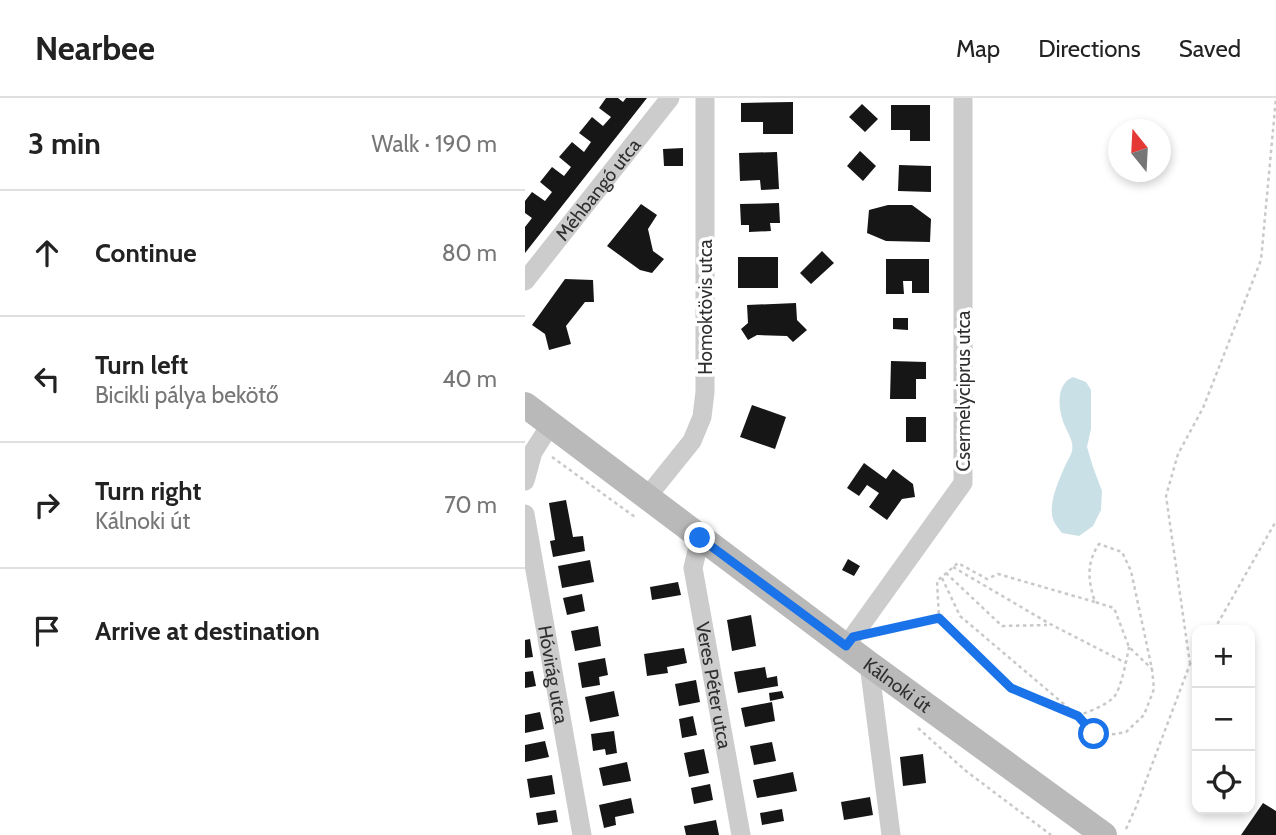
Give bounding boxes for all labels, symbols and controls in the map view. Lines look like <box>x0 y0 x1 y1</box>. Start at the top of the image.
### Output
text: Nearbee <box>35 28 155 68</box>
text: Map <box>956 34 1000 63</box>
text: Directions <box>1038 34 1141 63</box>
text: Saved <box>1179 34 1241 63</box>
north arrow <box>1108 119 1171 182</box>
text: 3 min <box>28 125 101 162</box>
text: Walk · 190 m <box>372 130 497 158</box>
street label: Méhbangó utca <box>550 134 645 245</box>
icon: ahead <box>28 234 66 272</box>
text: Continue <box>95 237 197 269</box>
text: 80 m <box>442 239 497 267</box>
street label: Homoktövis utca <box>694 239 717 375</box>
street label: Csermelyciprus utca <box>952 311 975 471</box>
text: Turn left <box>95 349 188 381</box>
icon: left <box>28 360 66 398</box>
text: 40 m <box>442 365 497 393</box>
text: Bicikli pálya bekötő <box>95 381 279 409</box>
text: Turn right <box>95 475 201 507</box>
icon: right <box>28 486 66 524</box>
text: 70 m <box>444 491 497 519</box>
text: Kálnoki út <box>95 507 190 535</box>
route end <box>684 522 715 553</box>
icon: arrive <box>28 612 66 650</box>
text: Arrive at destination <box>95 615 320 647</box>
street label: Veres Péter utca <box>691 620 737 751</box>
street label: Hóvirág utca <box>533 623 574 726</box>
map controls <box>1192 625 1255 814</box>
button: + <box>1192 625 1255 688</box>
street label: Kálnoki út <box>859 652 937 718</box>
button: − <box>1192 688 1255 751</box>
route start <box>1078 718 1109 749</box>
button: locate <box>1192 751 1255 814</box>

